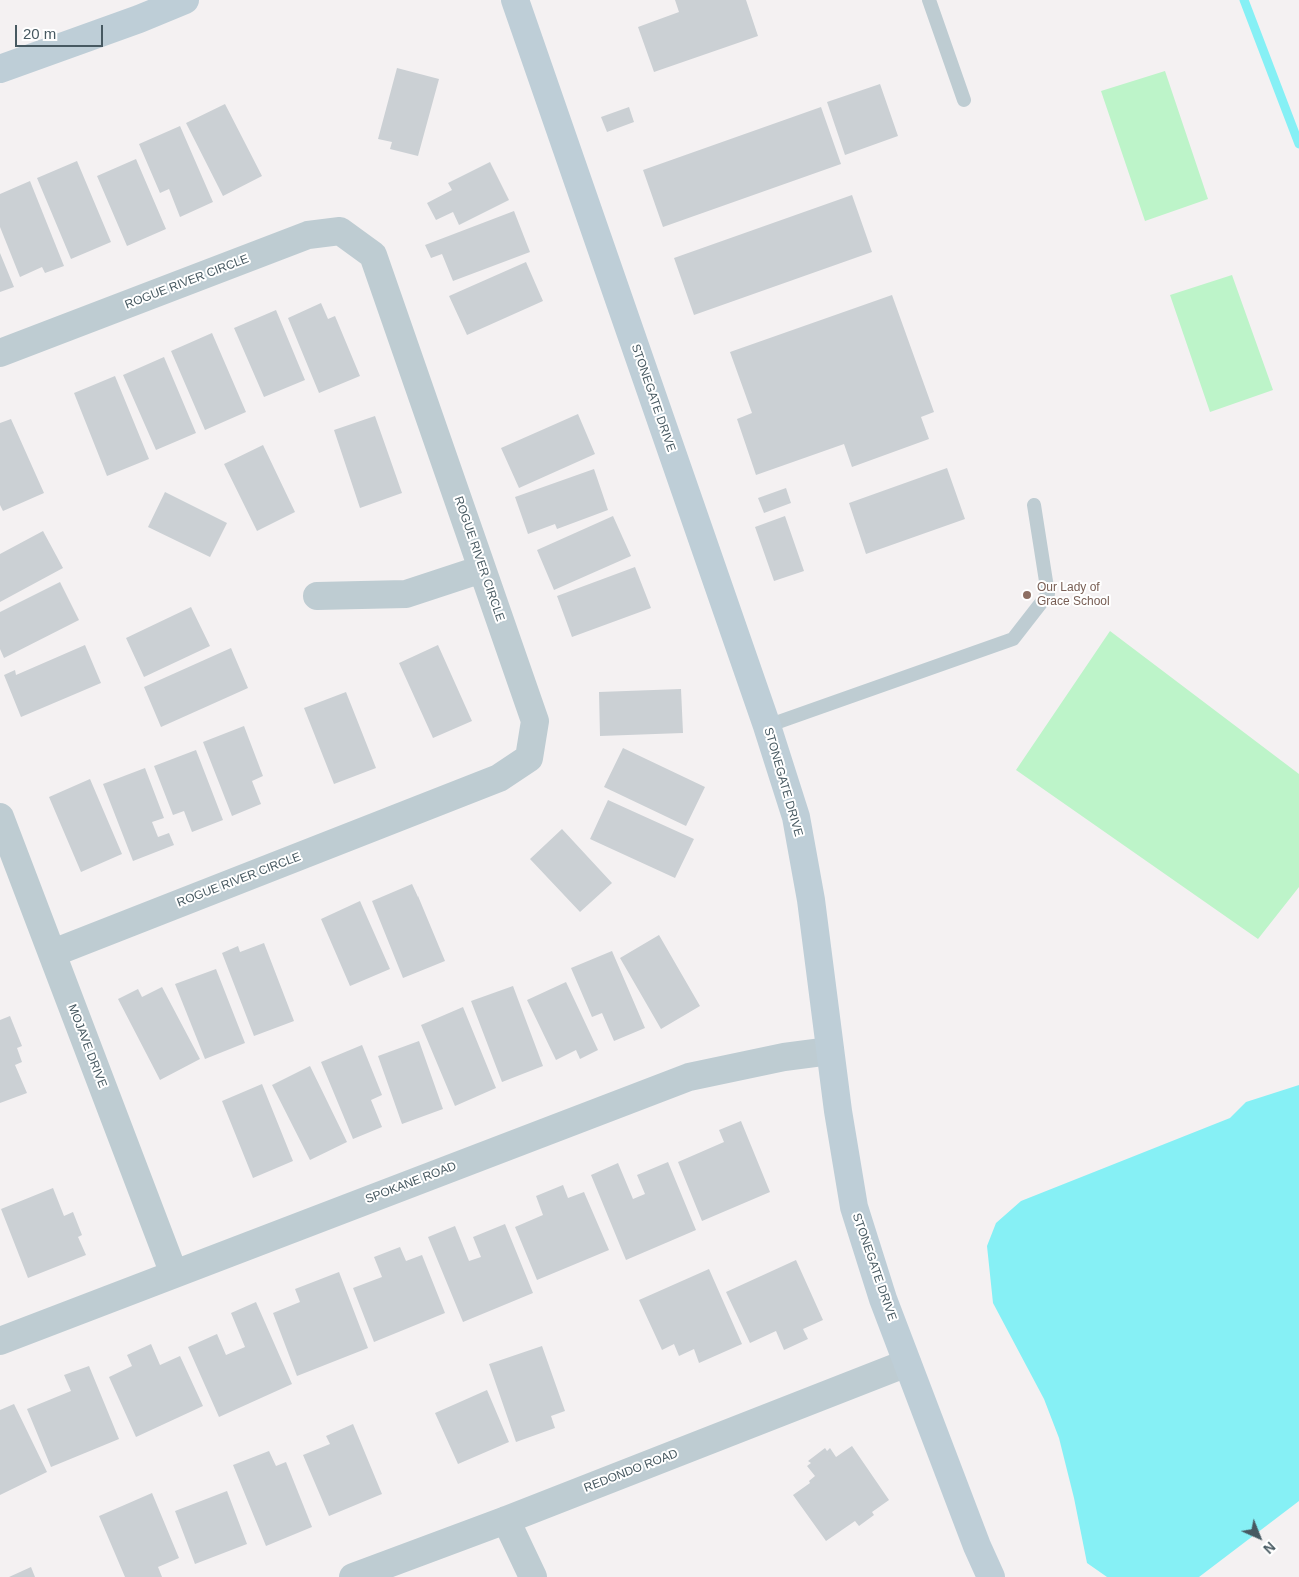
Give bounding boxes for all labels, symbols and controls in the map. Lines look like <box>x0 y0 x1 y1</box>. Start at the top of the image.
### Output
scale bar <box>18 15 105 47</box>
text: 20 m <box>23 25 56 42</box>
street label: ROGUE RIVER CIRCLE <box>123 252 251 312</box>
street label: STONEGATE DRIVE <box>628 342 678 454</box>
street label: ROGUE RIVER CIRCLE <box>451 495 507 623</box>
place label: Our Lady of Grace School <box>1037 581 1110 609</box>
marker: Our Lady of Grace School <box>1021 589 1033 601</box>
street label: STONEGATE DRIVE <box>761 726 805 838</box>
street label: ROGUE RIVER CIRCLE <box>175 850 303 910</box>
street label: MOJAVE DRIVE <box>64 1002 110 1090</box>
street label: SPOKANE ROAD <box>364 1159 458 1207</box>
street label: STONEGATE DRIVE <box>849 1211 899 1323</box>
street label: REDONDO ROAD <box>582 1446 680 1496</box>
north arrow <box>1234 1512 1284 1562</box>
text: N <box>1260 1539 1279 1557</box>

